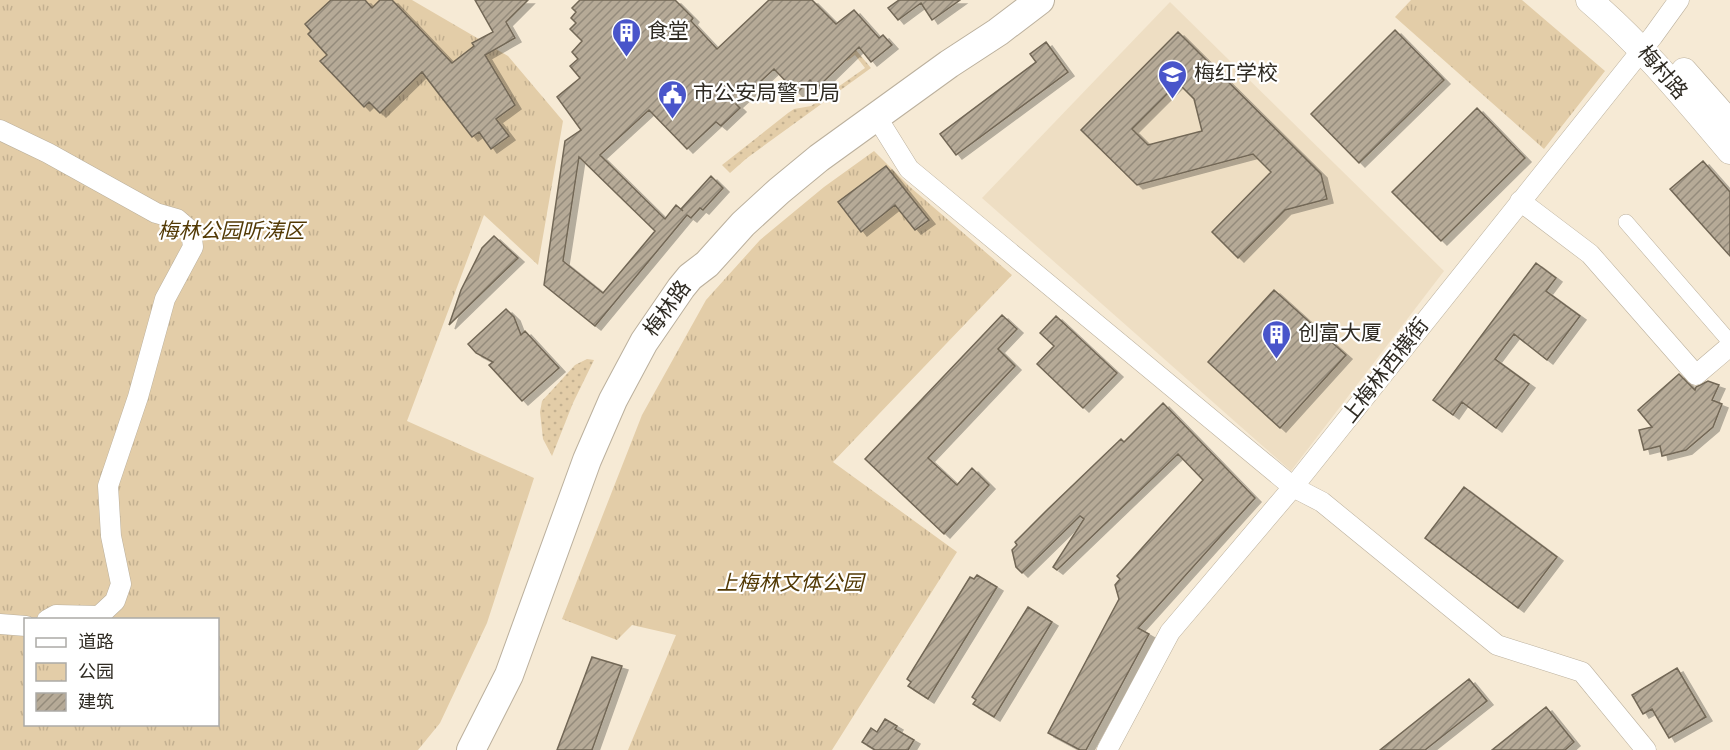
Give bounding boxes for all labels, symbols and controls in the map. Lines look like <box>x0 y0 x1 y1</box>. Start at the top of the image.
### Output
building icon: 食堂 <box>610 16 642 58</box>
place label: 食堂 <box>647 16 689 48</box>
street label: 梅村路 <box>1629 39 1695 107</box>
school or university icon: 梅红学校 <box>1157 58 1189 100</box>
place label: 梅红学校 <box>1194 58 1278 90</box>
public building icon: 市公安局警卫局 <box>656 78 688 120</box>
place label: 市公安局警卫局 <box>693 78 840 110</box>
park label: 梅林公园听涛区 <box>158 216 307 248</box>
street label: 梅林路 <box>637 274 699 344</box>
street label: 上梅林西横街 <box>1335 312 1437 430</box>
building icon: 创富大厦 <box>1261 318 1293 360</box>
place label: 创富大厦 <box>1298 318 1382 350</box>
park label: 上梅林文体公园 <box>717 568 866 600</box>
legend <box>24 618 219 726</box>
text: 道路 <box>78 629 114 656</box>
text: 公园 <box>78 659 114 686</box>
text: 建筑 <box>78 689 114 716</box>

